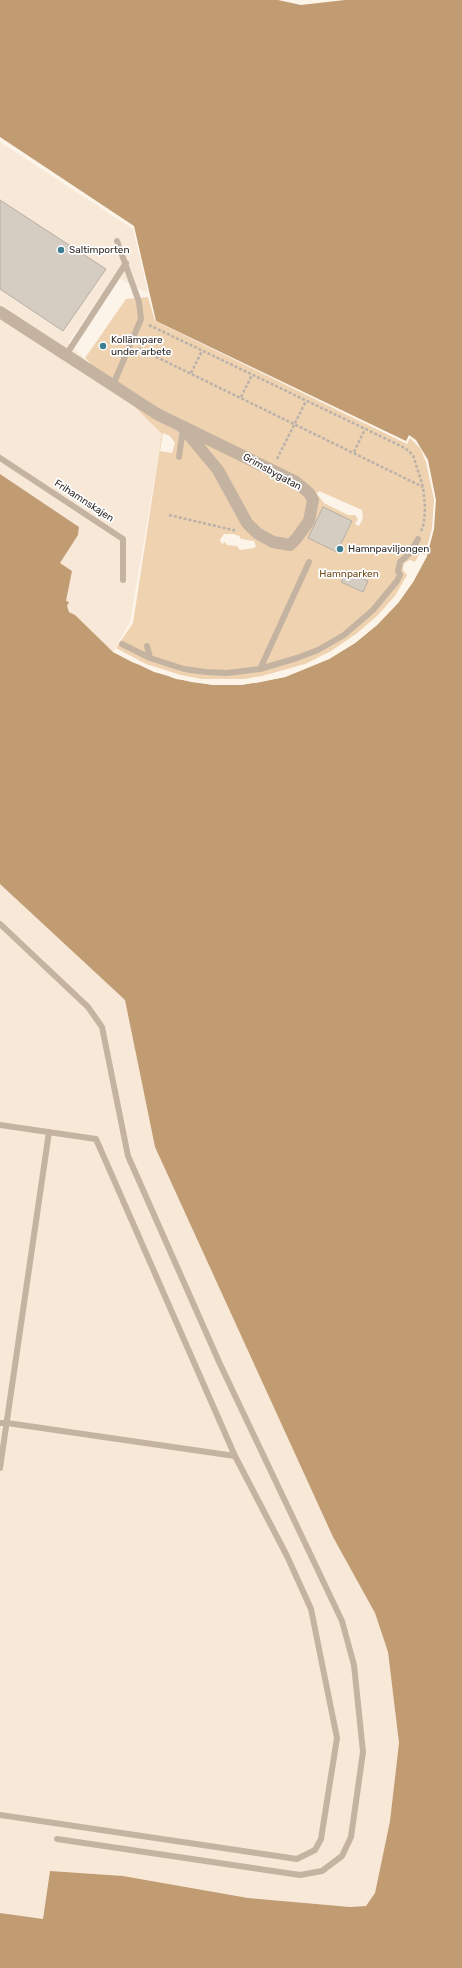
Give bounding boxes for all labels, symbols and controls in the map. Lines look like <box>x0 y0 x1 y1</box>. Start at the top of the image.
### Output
place label: Saltimporten <box>69 244 129 256</box>
marker: Saltimporten <box>56 245 66 255</box>
place label: Kollämpare under arbete <box>111 334 171 358</box>
marker: Kollämpare under arbete <box>98 341 108 351</box>
street label: Grimsbygatan <box>241 451 303 493</box>
street label: Frihamnskajen <box>52 477 116 525</box>
place label: Hamnpaviljongen <box>348 543 429 555</box>
marker: Hamnpaviljongen <box>335 544 345 554</box>
park label: Hamnparken <box>319 568 379 580</box>

